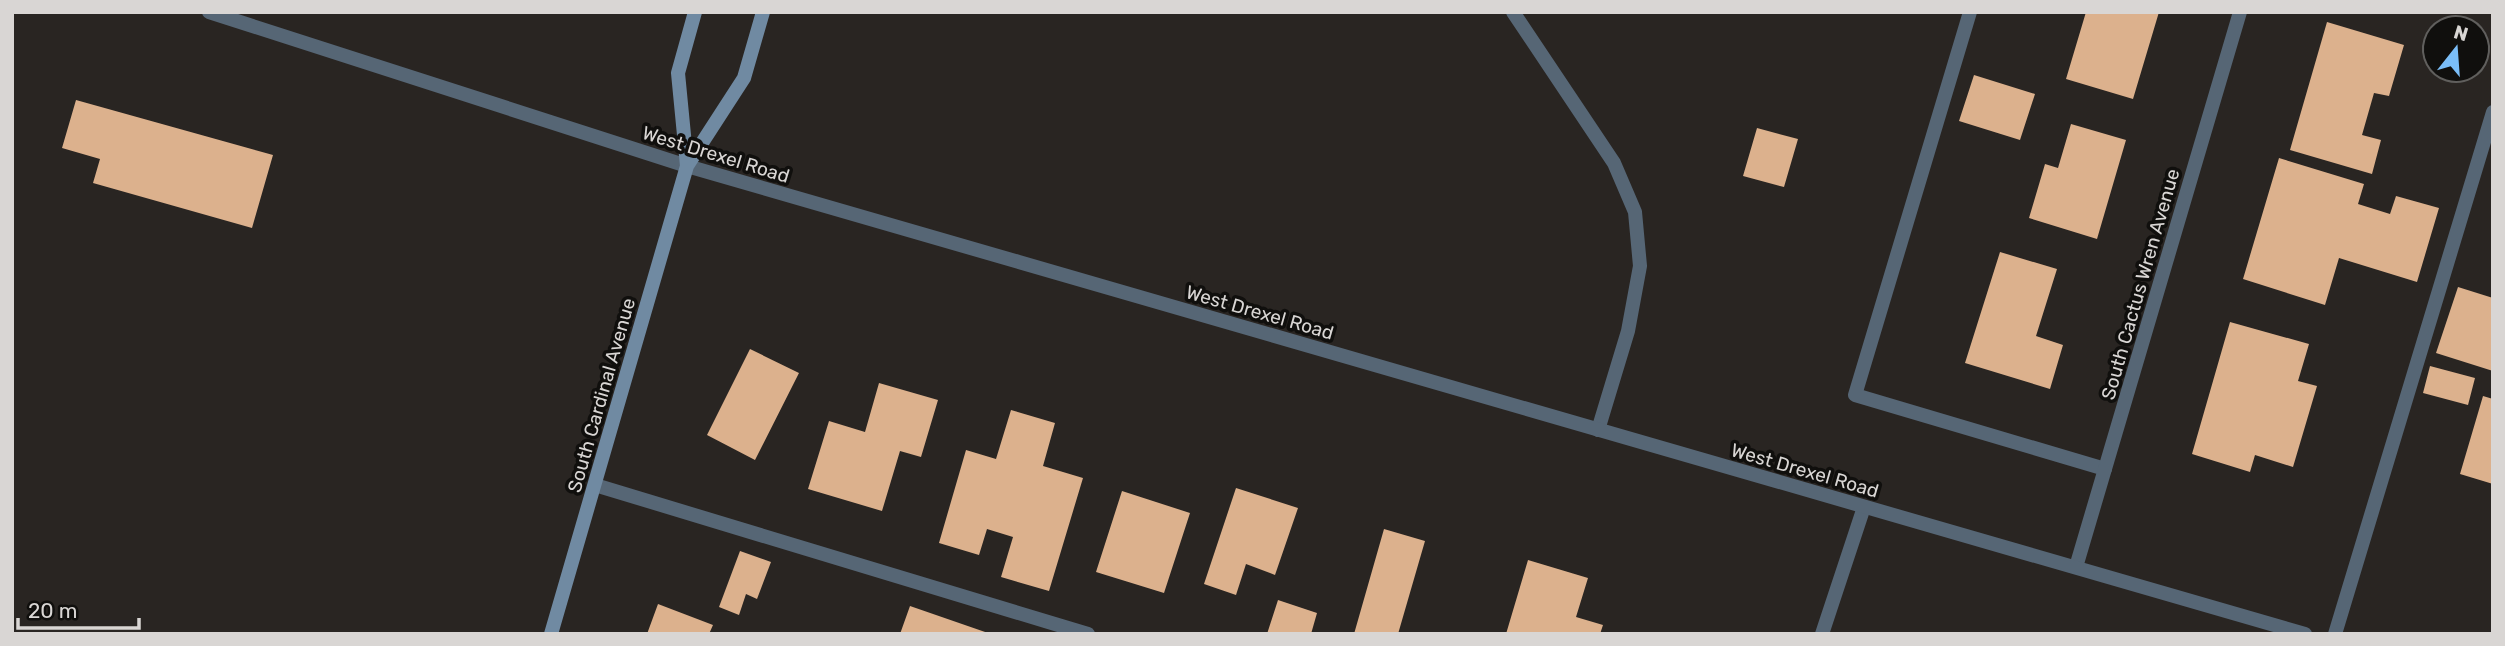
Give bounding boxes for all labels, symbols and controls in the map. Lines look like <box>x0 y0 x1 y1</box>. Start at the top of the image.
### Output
north arrow <box>2421 14 2491 84</box>
text: N <box>2451 20 2471 46</box>
street label: West Drexel Road <box>639 121 792 188</box>
street label: South Cactus Wren Avenue <box>2096 166 2185 402</box>
street label: West Drexel Road <box>1183 280 1336 345</box>
street label: South Cardinal Avenue <box>563 295 640 495</box>
street label: West Drexel Road <box>1728 438 1881 503</box>
scale bar <box>18 586 138 630</box>
text: 20 m <box>28 598 77 623</box>

